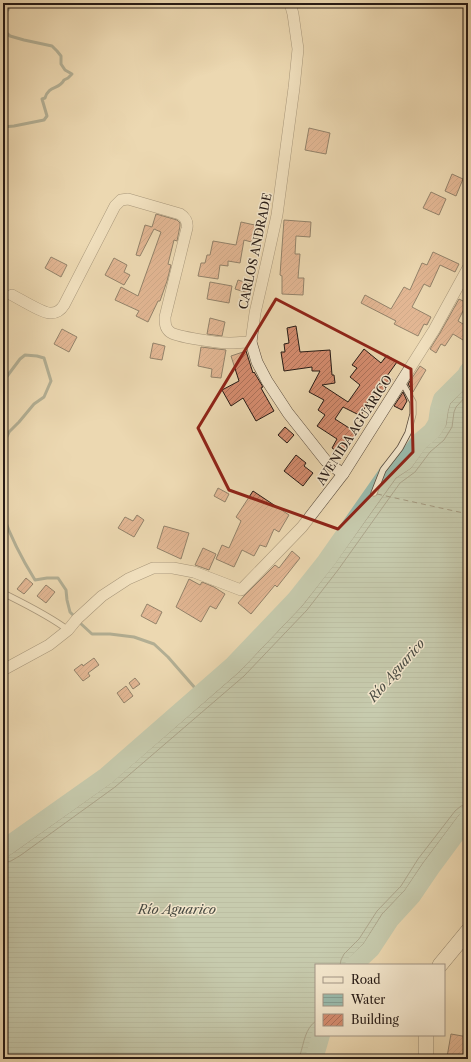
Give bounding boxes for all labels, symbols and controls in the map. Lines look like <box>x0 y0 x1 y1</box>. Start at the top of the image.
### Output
street label: CARLOS ANDRADE <box>235 191 275 311</box>
street label: AVENIDA AGUARICO <box>312 372 395 489</box>
water label: Río Aguarico <box>364 635 428 705</box>
water label: Río Aguarico <box>137 901 216 917</box>
legend <box>315 964 445 1036</box>
text: Road <box>351 972 381 987</box>
text: Water <box>350 992 385 1007</box>
text: Building <box>351 1012 399 1027</box>

